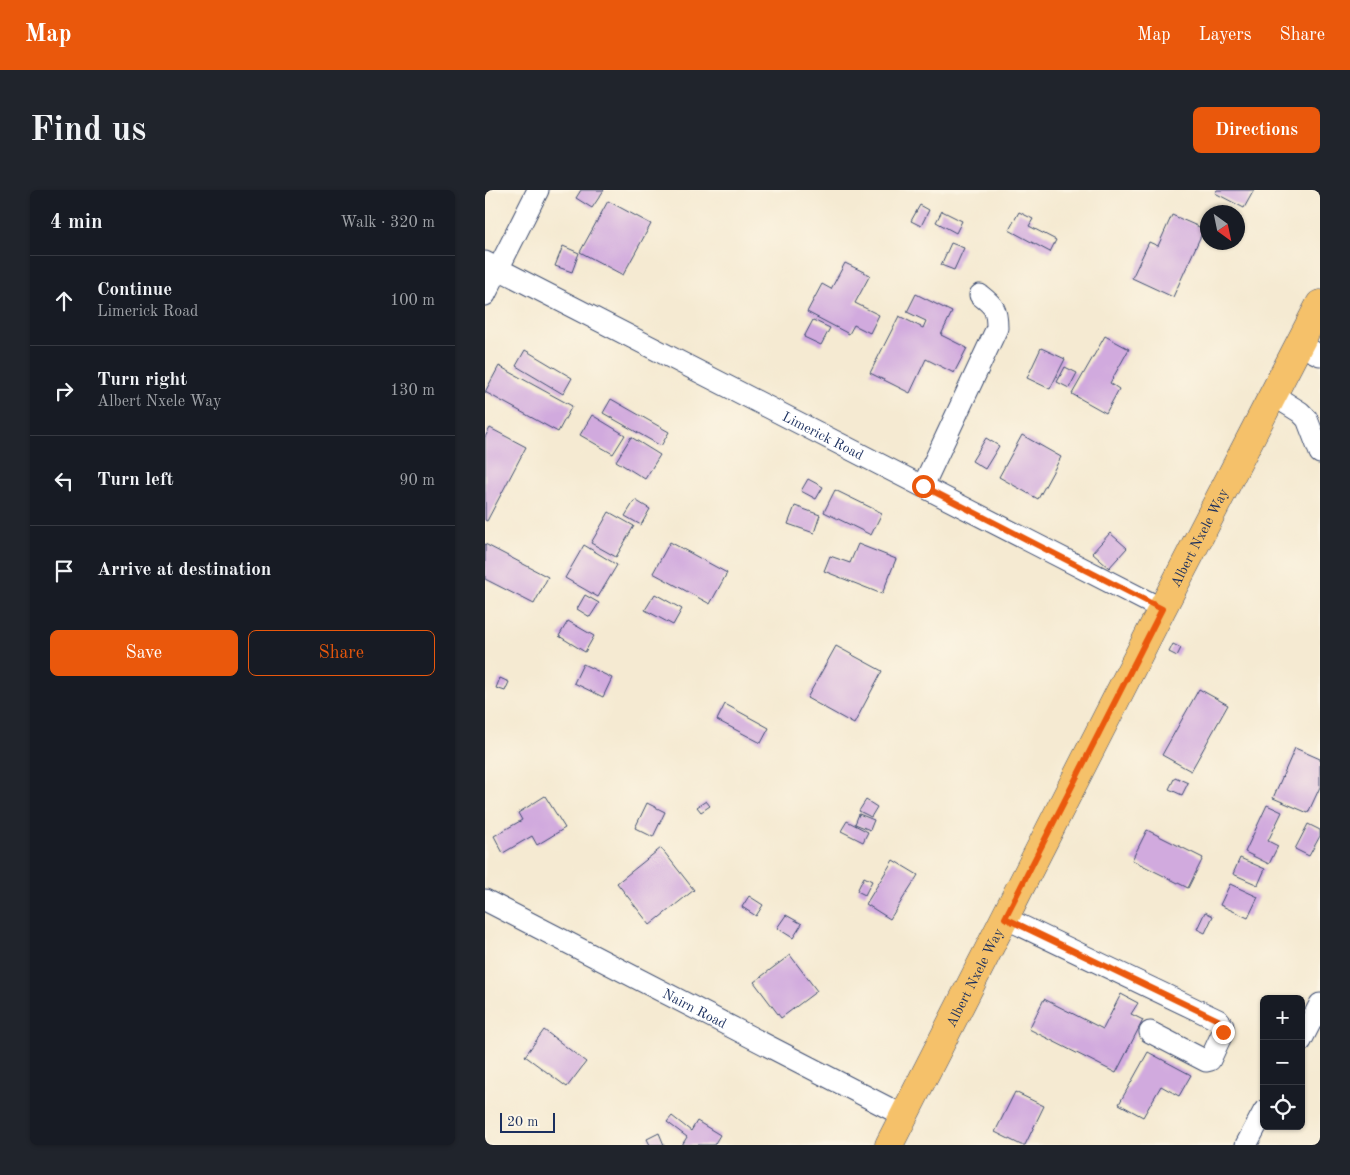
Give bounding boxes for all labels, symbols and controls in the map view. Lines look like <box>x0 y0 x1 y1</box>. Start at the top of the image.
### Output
text: Map <box>25 23 72 47</box>
text: Map <box>1137 26 1171 44</box>
text: Layers <box>1199 26 1251 44</box>
text: Share <box>1279 26 1325 44</box>
button: Directions <box>1193 107 1320 153</box>
text: Find us <box>30 113 146 148</box>
north arrow <box>1200 205 1245 250</box>
text: 4 min <box>50 212 103 233</box>
text: Walk · 320 m <box>340 215 435 231</box>
text: Continue <box>97 281 172 300</box>
icon: ahead <box>50 287 78 315</box>
text: 100 m <box>390 293 435 309</box>
text: Limerick Road <box>97 304 198 320</box>
text: Turn right <box>97 371 187 390</box>
icon: right <box>50 377 78 405</box>
text: 130 m <box>390 383 435 399</box>
text: Albert Nxele Way <box>97 394 221 410</box>
street label: Limerick Road <box>780 410 865 463</box>
icon: left <box>50 467 78 495</box>
text: Turn left <box>97 471 174 490</box>
text: 90 m <box>399 473 435 489</box>
route start <box>912 475 935 498</box>
street label: Albert Nxele Way <box>1169 486 1231 590</box>
icon: arrive <box>50 557 78 585</box>
text: Arrive at destination <box>97 561 271 580</box>
button: Save <box>50 630 238 676</box>
button: Share <box>248 630 435 676</box>
street label: Albert Nxele Way <box>944 926 1006 1030</box>
street label: Nairn Road <box>660 987 729 1031</box>
map controls <box>1260 995 1305 1130</box>
button: + <box>1260 995 1305 1040</box>
route end <box>1212 1021 1235 1044</box>
button: − <box>1260 1040 1305 1085</box>
button: locate <box>1260 1085 1305 1130</box>
scale bar <box>500 1110 555 1133</box>
text: 20 m <box>507 1115 538 1129</box>

